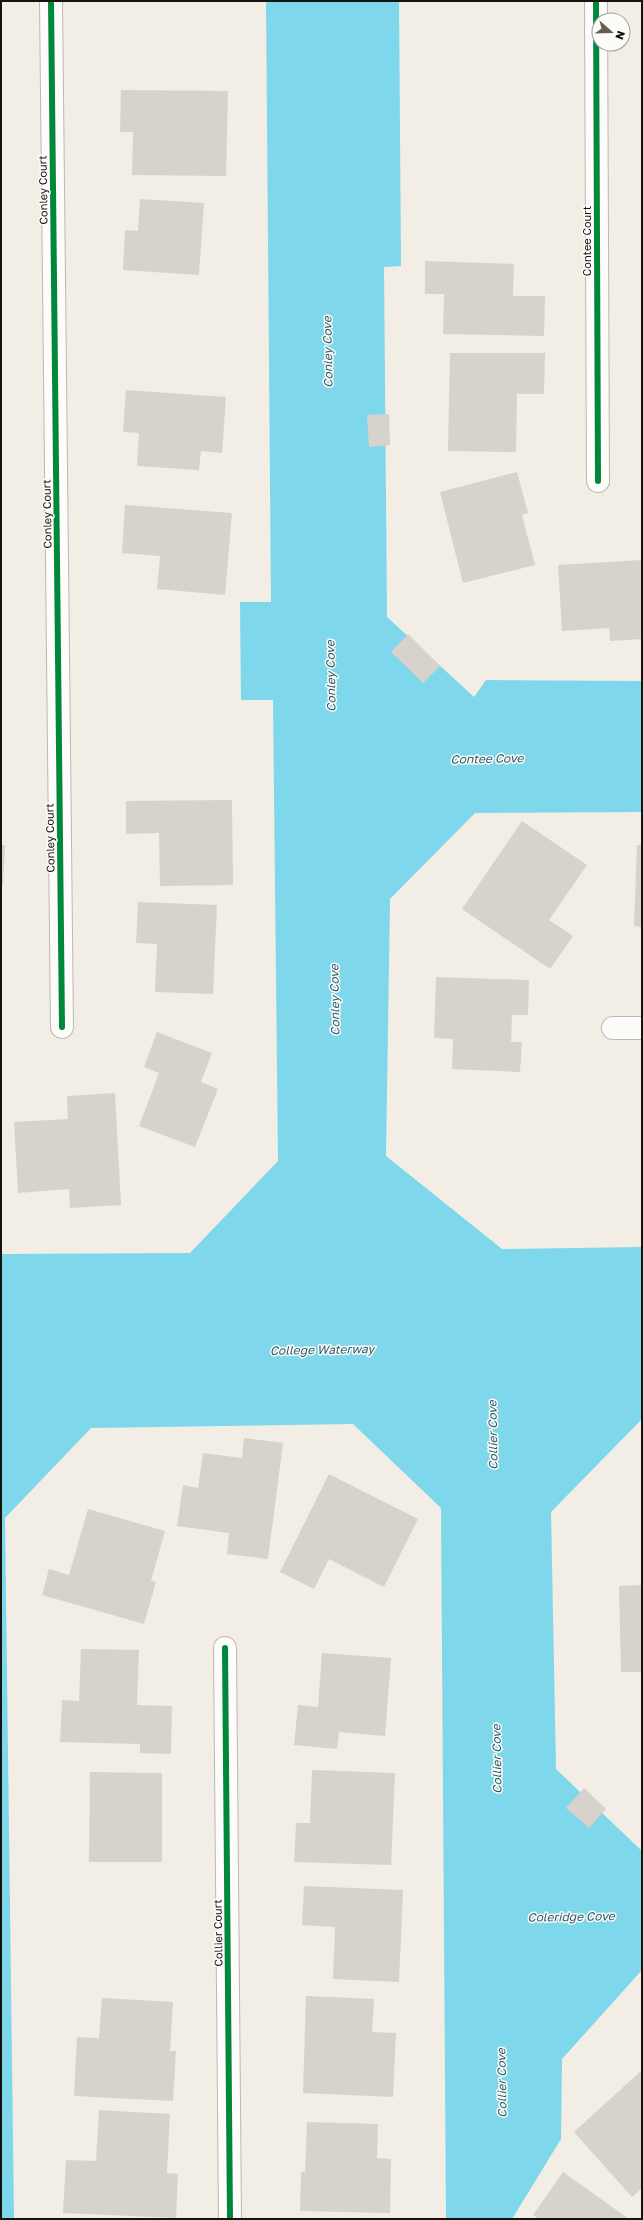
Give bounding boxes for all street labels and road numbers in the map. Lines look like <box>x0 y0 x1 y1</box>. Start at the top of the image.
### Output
street label: Conley Court <box>35 155 50 225</box>
street label: Contee Court <box>580 206 593 276</box>
street label: Conley Court <box>39 479 54 549</box>
street label: Conley Court <box>42 803 57 873</box>
street label: Collier Court <box>210 1899 225 1967</box>

